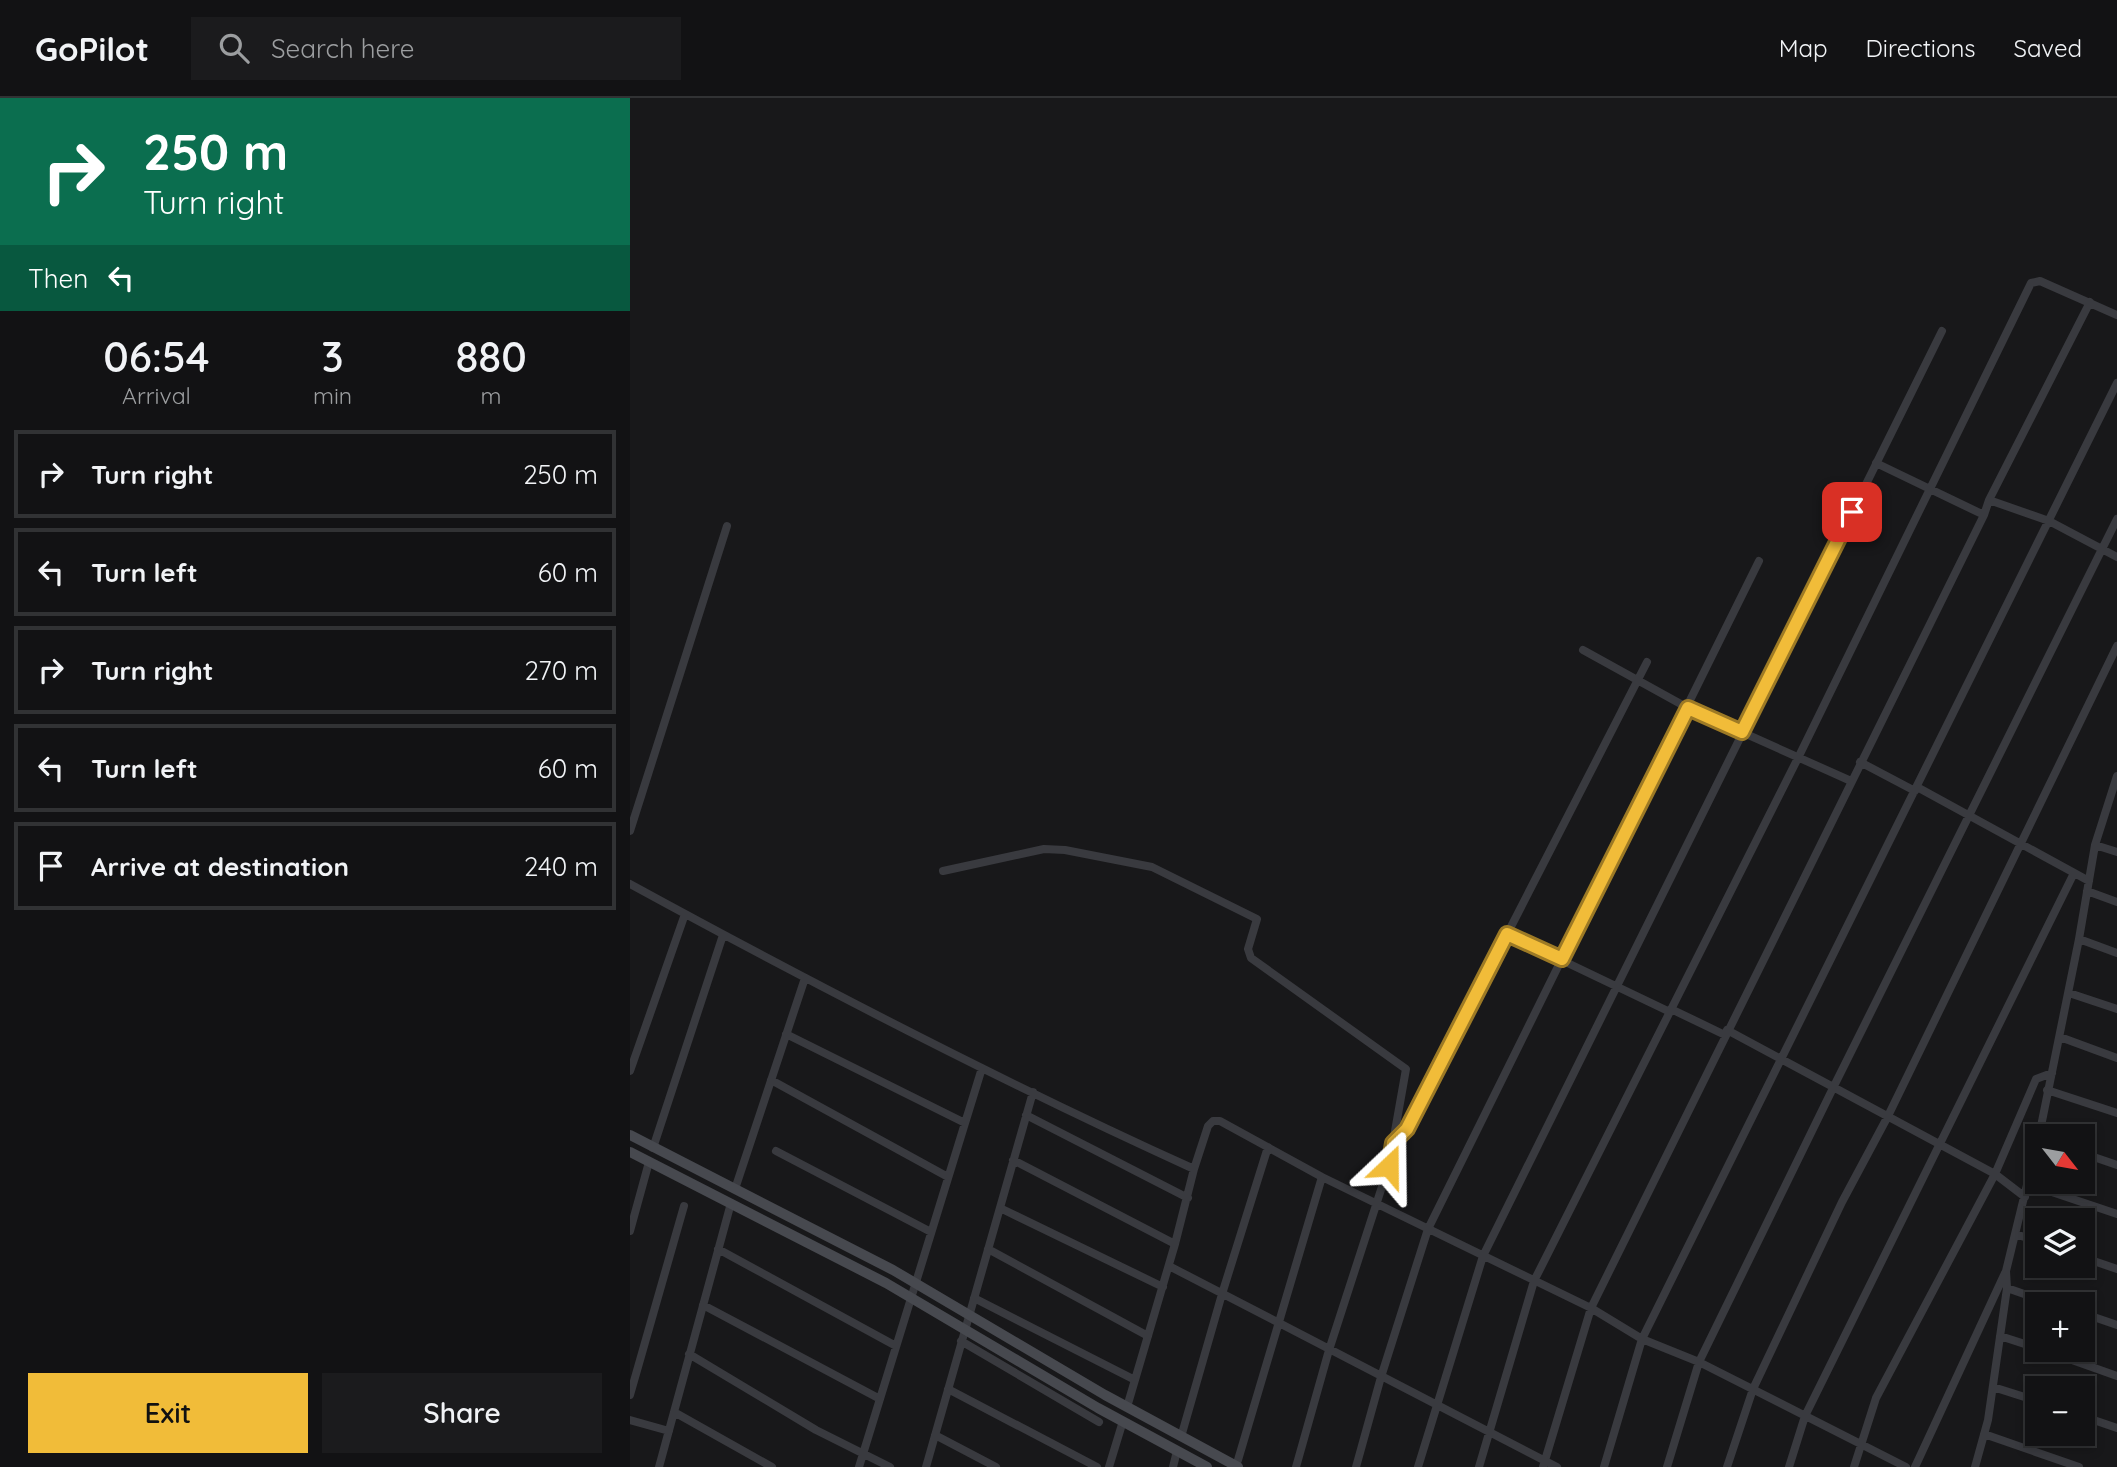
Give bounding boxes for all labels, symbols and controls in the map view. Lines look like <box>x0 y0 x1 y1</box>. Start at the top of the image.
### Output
search box <box>191 17 681 80</box>
text: GoPilot <box>35 28 149 69</box>
icon: search <box>215 29 253 67</box>
text: Search here <box>271 32 414 65</box>
text: Map <box>1779 33 1828 63</box>
text: Directions <box>1866 33 1976 63</box>
text: Saved <box>2014 33 2082 63</box>
text: 250 m <box>143 121 288 182</box>
icon: right <box>28 126 119 217</box>
text: Turn right <box>143 182 284 222</box>
icon: left <box>102 259 140 297</box>
text: Then <box>28 262 88 295</box>
text: 06:54 <box>103 330 210 383</box>
text: 3 <box>321 330 344 383</box>
text: 880 <box>455 330 527 383</box>
text: Arrival <box>122 381 191 410</box>
text: min <box>313 381 352 410</box>
text: m <box>481 381 502 410</box>
icon: right <box>32 455 70 493</box>
text: Turn right <box>91 458 213 491</box>
text: 250 m <box>523 458 598 491</box>
pin <box>1822 482 1882 542</box>
icon: arrive <box>1833 493 1871 531</box>
icon: left <box>32 553 70 591</box>
text: Turn left <box>91 556 198 589</box>
text: 60 m <box>538 556 598 589</box>
icon: right <box>32 651 70 689</box>
text: Turn right <box>91 654 213 687</box>
text: 270 m <box>524 654 598 687</box>
icon: left <box>32 749 70 787</box>
text: Turn left <box>91 752 198 785</box>
text: 60 m <box>538 752 598 785</box>
icon: arrive <box>32 847 70 885</box>
text: Arrive at destination <box>91 850 349 883</box>
text: 240 m <box>524 850 598 883</box>
north arrow <box>2025 1124 2095 1194</box>
map controls <box>2025 1124 2095 1446</box>
position arrow <box>1352 1129 1426 1203</box>
button: layers <box>2025 1208 2095 1278</box>
button: + <box>2025 1292 2095 1362</box>
button: Exit <box>28 1373 308 1453</box>
button: Share <box>322 1373 602 1453</box>
button: − <box>2025 1376 2095 1446</box>

